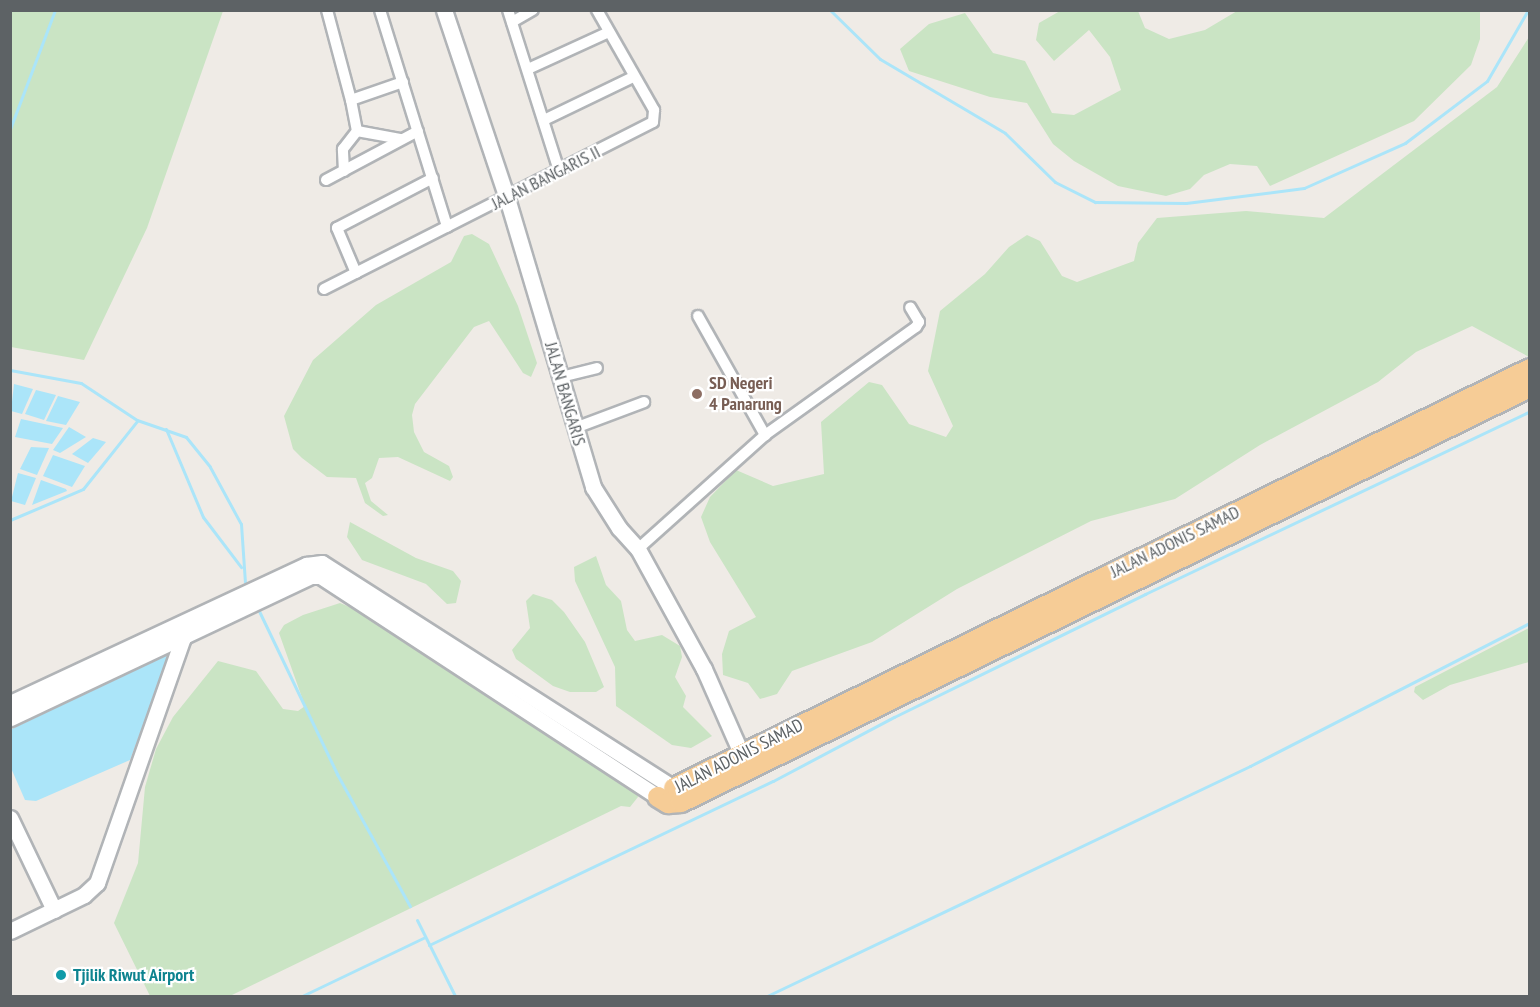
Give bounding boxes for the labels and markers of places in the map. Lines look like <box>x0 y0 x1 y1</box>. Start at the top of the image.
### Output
place label: SD Negeri 4 Panarung <box>709 373 782 416</box>
marker: SD Negeri 4 Panarung <box>690 387 704 401</box>
place label: Tjilik Riwut Airport <box>73 964 195 986</box>
marker: Tjilik Riwut Airport <box>54 968 68 982</box>

